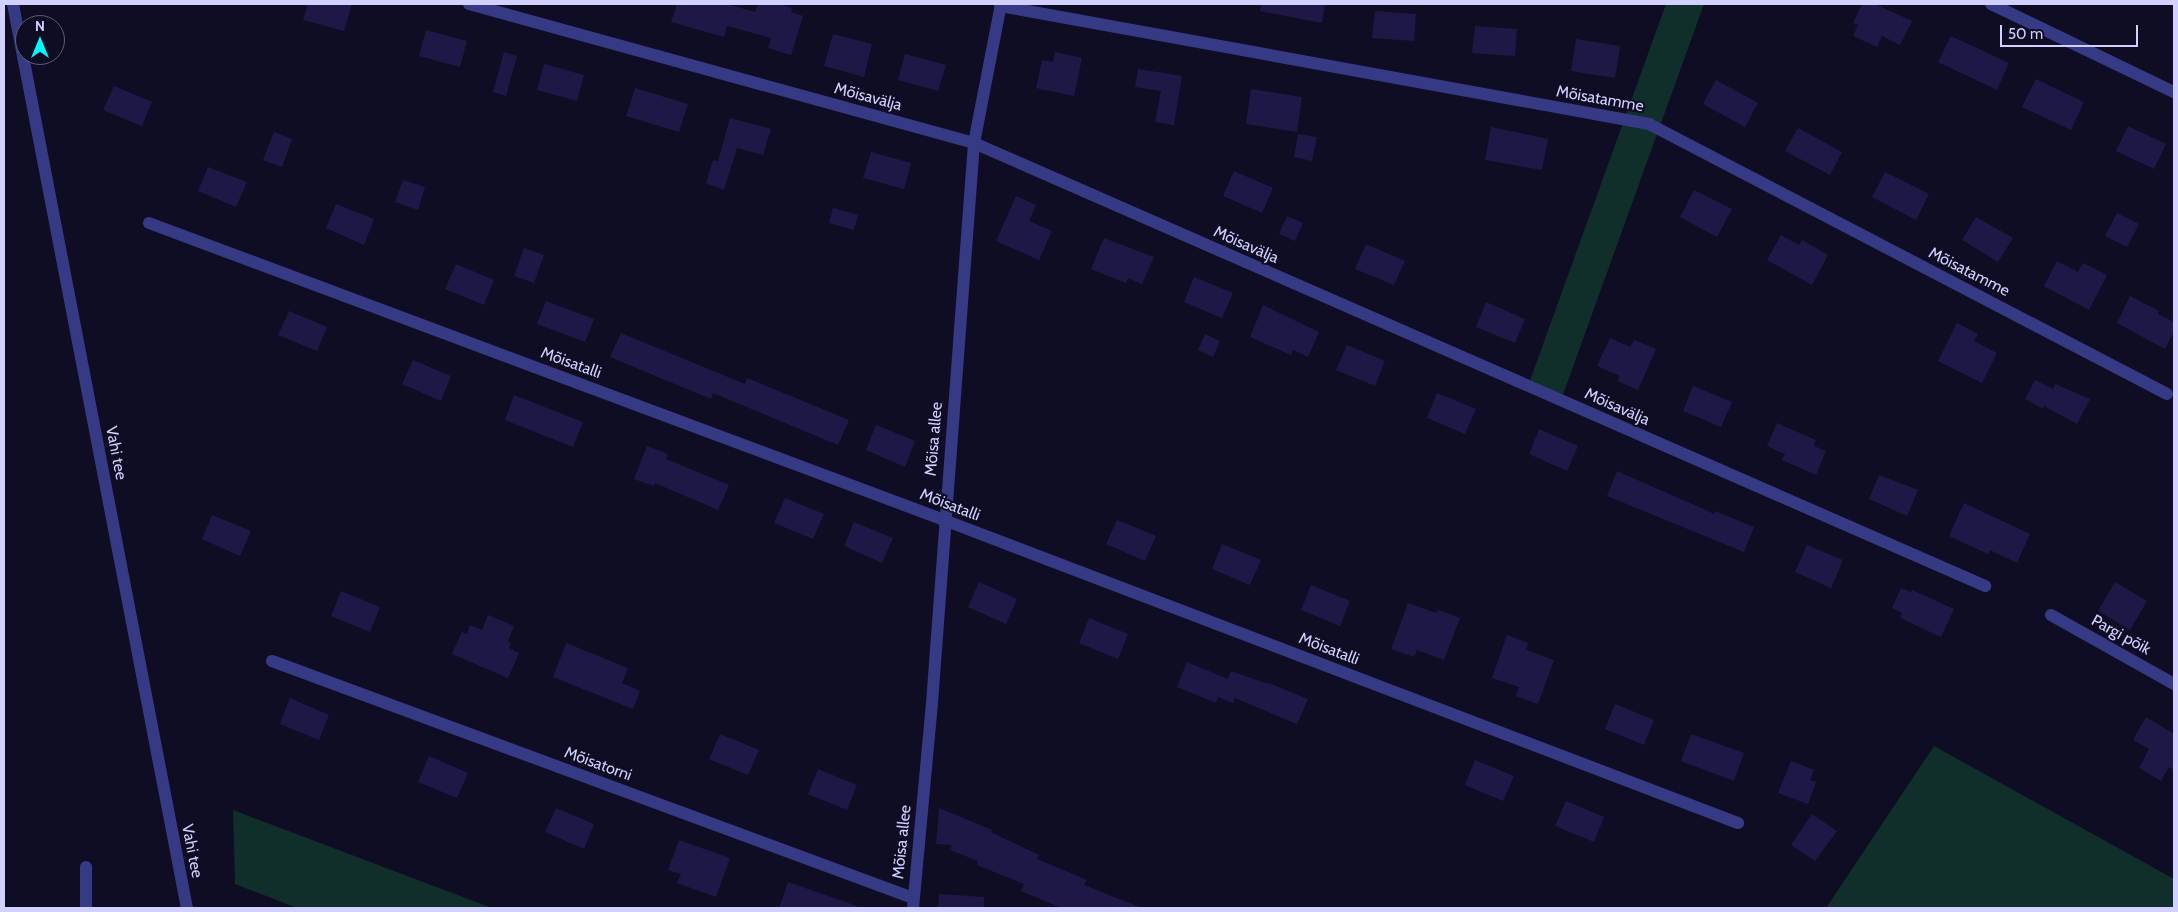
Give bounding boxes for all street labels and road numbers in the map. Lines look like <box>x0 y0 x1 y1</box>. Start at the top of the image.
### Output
street label: Mõisavälja <box>832 79 904 115</box>
street label: Mõisatamme <box>1555 82 1645 116</box>
street label: Mõisavälja <box>1210 222 1282 268</box>
street label: Mõisatamme <box>1925 243 2013 301</box>
street label: Mõisatalli <box>538 343 604 383</box>
street label: Mõisavälja <box>1581 384 1653 430</box>
street label: Mõisa allee <box>921 401 947 477</box>
street label: Vahi tee <box>101 425 131 481</box>
street label: Mõisatalli <box>917 485 983 525</box>
street label: Pargi põik <box>2088 611 2154 659</box>
street label: Mõisatalli <box>1296 629 1362 669</box>
street label: Mõisatorni <box>562 743 634 785</box>
street label: Mõisa allee <box>889 804 915 880</box>
street label: Vahi tee <box>177 823 207 879</box>

